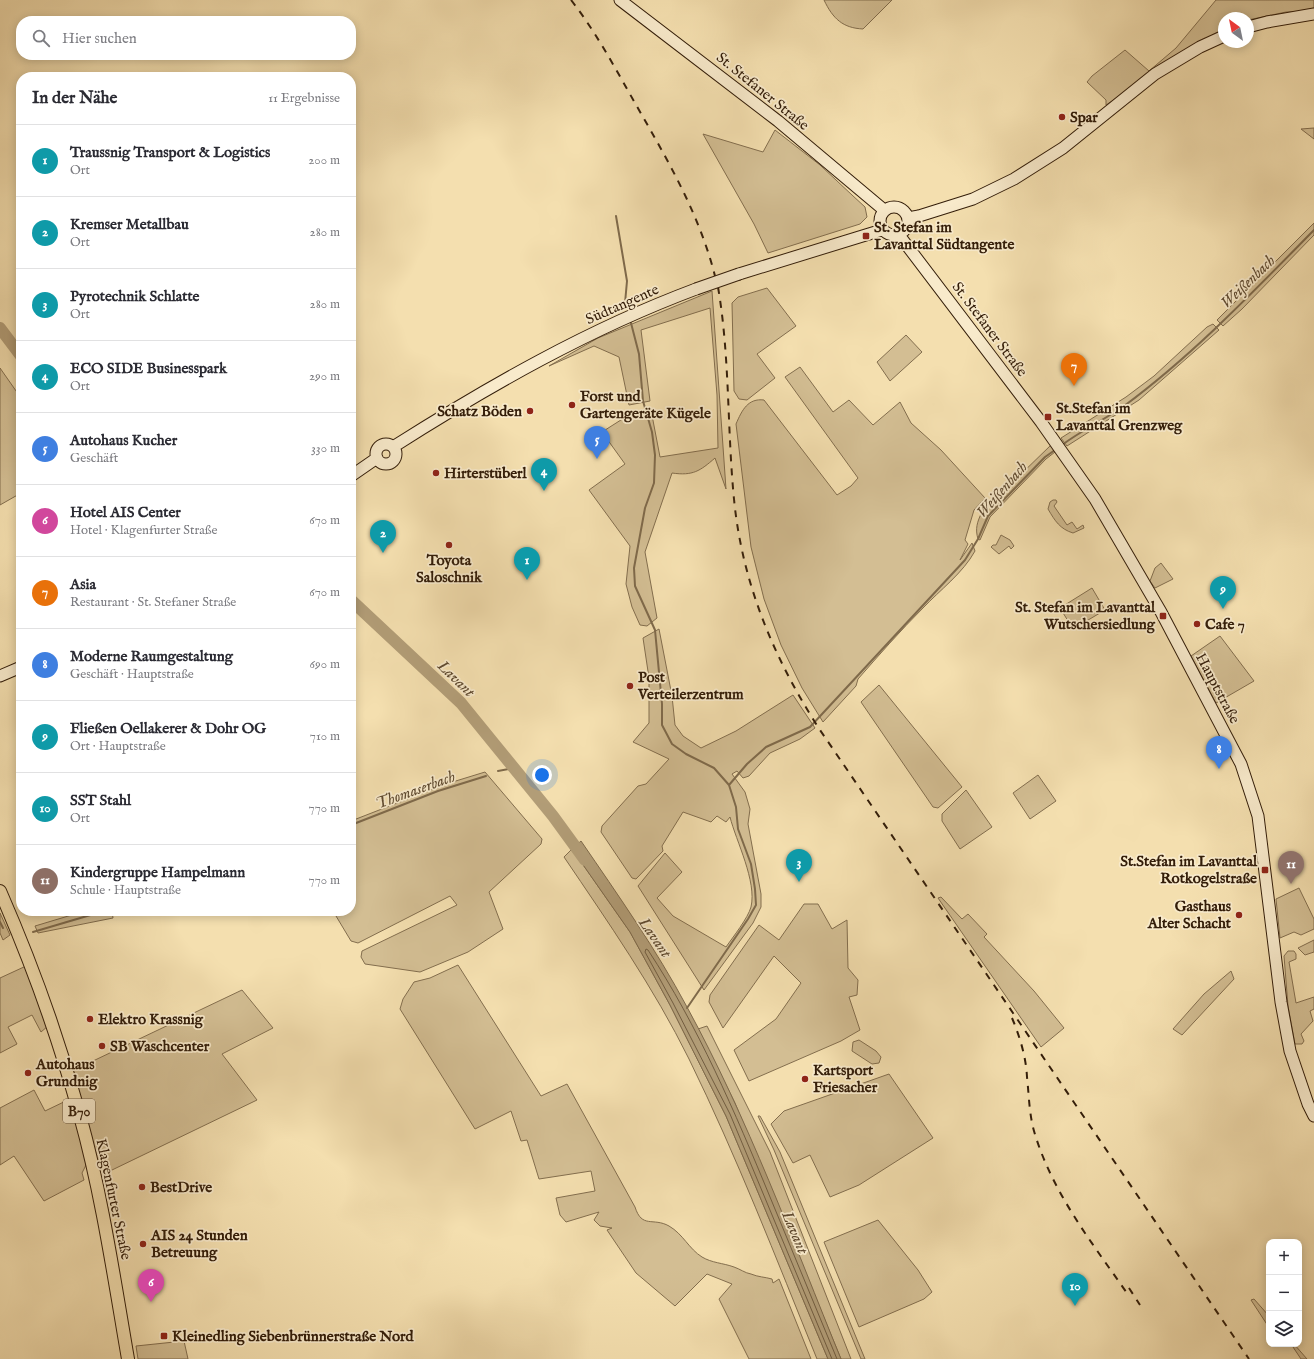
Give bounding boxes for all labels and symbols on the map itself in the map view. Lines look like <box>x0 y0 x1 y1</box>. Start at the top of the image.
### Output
north arrow <box>1218 12 1254 48</box>
street label: St. Stefaner Straße <box>712 48 813 135</box>
place label: Spar <box>1070 108 1098 127</box>
marker: Spar <box>1057 112 1067 122</box>
place label: St. Stefan im Lavanttal Südtangente <box>874 218 1014 254</box>
marker: St. Stefan im Lavanttal Südtangente <box>861 231 871 241</box>
water label: Weißenbach <box>1217 251 1280 313</box>
street label: St. Stefaner Straße <box>948 278 1032 381</box>
street label: Südtangente <box>583 280 662 329</box>
pin: 7 <box>1061 353 1087 386</box>
place label: Forst und Gartengeräte Kügele <box>580 387 711 423</box>
place label: St.Stefan im Lavanttal Grenzweg <box>1056 399 1183 435</box>
marker: Forst und Gartengeräte Kügele <box>567 400 577 410</box>
place label: Schatz Böden <box>437 402 522 421</box>
marker: Schatz Böden <box>525 406 535 416</box>
marker: St.Stefan im Lavanttal Grenzweg <box>1043 412 1053 422</box>
pin: 5 <box>584 426 610 459</box>
pin: 4 <box>531 458 557 491</box>
water label: Weißenbach <box>972 458 1033 523</box>
place label: Hirterstüberl <box>444 464 528 483</box>
marker: Hirterstüberl <box>431 468 441 478</box>
pin: 2 <box>370 520 396 553</box>
marker: Toyota Saloschnik <box>444 540 454 550</box>
pin: 1 <box>514 547 540 580</box>
place label: Toyota Saloschnik <box>416 551 483 587</box>
pin: 9 <box>1210 576 1236 609</box>
place label: St. Stefan im Lavanttal Wutschersiedlung <box>1015 598 1156 634</box>
marker: St. Stefan im Lavanttal Wutschersiedlung <box>1158 611 1168 621</box>
place label: Cafe 7 <box>1205 615 1245 634</box>
marker: Cafe 7 <box>1192 619 1202 629</box>
street label: Hauptstraße <box>1191 650 1244 727</box>
water label: Lavant <box>432 656 479 703</box>
place label: Post Verteilerzentrum <box>637 668 744 704</box>
marker: Post Verteilerzentrum <box>625 681 635 691</box>
pin: 8 <box>1206 736 1232 769</box>
your location <box>532 765 552 785</box>
water label: Thomaserbach <box>373 767 458 814</box>
pin: 3 <box>786 849 812 882</box>
pin: 11 <box>1278 851 1304 884</box>
place label: St.Stefan im Lavanttal Rotkogelstraße <box>1120 852 1258 888</box>
marker: St.Stefan im Lavanttal Rotkogelstraße <box>1260 865 1270 875</box>
place label: Gasthaus Alter Schacht <box>1147 897 1232 933</box>
marker: Gasthaus Alter Schacht <box>1234 910 1244 920</box>
water label: Lavant <box>633 913 676 963</box>
place label: Elektro Krassnig <box>98 1010 204 1029</box>
marker: Elektro Krassnig <box>85 1014 95 1024</box>
place label: SB Waschcenter <box>110 1037 210 1056</box>
marker: SB Waschcenter <box>97 1041 107 1051</box>
place label: Autohaus Grundnig <box>35 1055 98 1091</box>
place label: Kartsport Friesacher <box>813 1061 878 1097</box>
marker: Autohaus Grundnig <box>23 1068 33 1078</box>
marker: Kartsport Friesacher <box>800 1074 810 1084</box>
road number: B70 <box>63 1099 95 1123</box>
street label: Klagenfurter Straße <box>91 1137 136 1262</box>
place label: BestDrive <box>150 1178 212 1197</box>
marker: BestDrive <box>137 1182 147 1192</box>
water label: Lavant <box>776 1207 812 1258</box>
place label: AIS 24 Stunden Betreuung <box>150 1226 248 1262</box>
marker: AIS 24 Stunden Betreuung <box>138 1239 148 1249</box>
pin: 6 <box>138 1269 164 1302</box>
pin: 10 <box>1062 1273 1088 1306</box>
place label: Kleinedling Siebenbrünnerstraße Nord <box>172 1327 415 1346</box>
marker: Kleinedling Siebenbrünnerstraße Nord <box>159 1331 169 1341</box>

